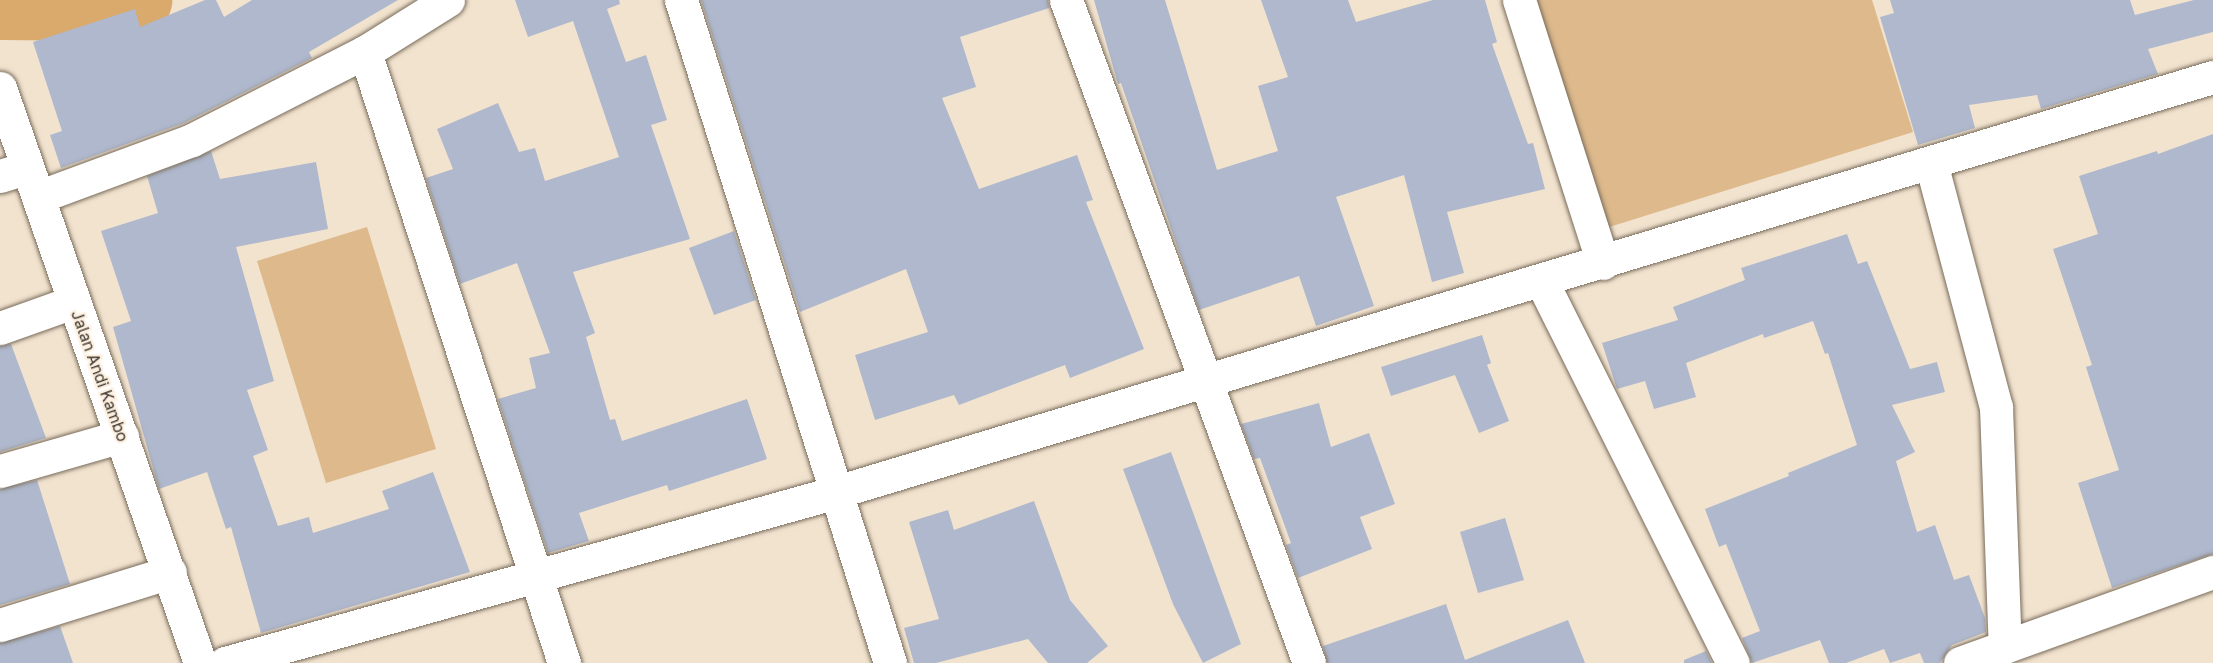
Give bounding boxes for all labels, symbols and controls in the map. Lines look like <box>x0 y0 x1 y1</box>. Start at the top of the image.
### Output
street label: Jalan Andi Kambo <box>67 308 133 444</box>

